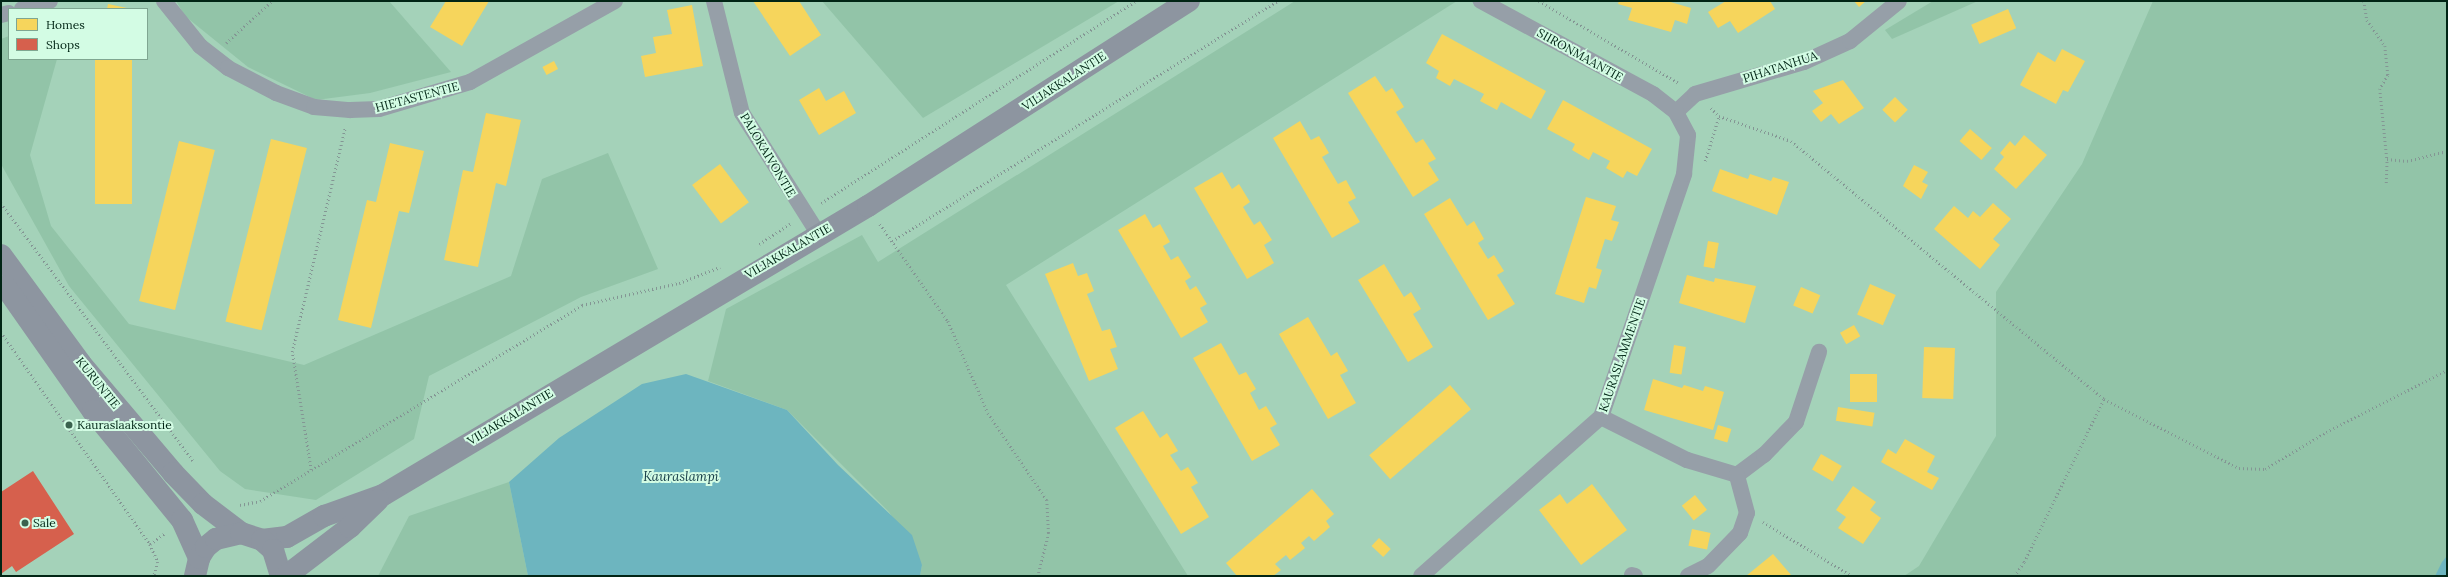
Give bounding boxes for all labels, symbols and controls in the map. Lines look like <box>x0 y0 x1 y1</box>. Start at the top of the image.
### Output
legend <box>8 8 148 60</box>
text: Homes <box>46 17 85 32</box>
street label: SIIRONMAANTIE <box>1535 25 1625 85</box>
text: Shops <box>46 37 80 52</box>
street label: VILJAKKALANTIE <box>1019 48 1109 114</box>
street label: PIHATANHUA <box>1741 48 1819 86</box>
street label: HIETASTENTIE <box>374 79 460 115</box>
street label: PALOKAIVONTIE <box>737 110 799 200</box>
street label: VILJAKKALANTIE <box>742 220 834 282</box>
street label: KAURASLAMMENTIE <box>1596 296 1648 414</box>
street label: KURUNTIE <box>73 354 123 412</box>
street label: VILJAKKALANTIE <box>465 386 555 448</box>
place label: Kauraslaaksontie <box>77 418 172 432</box>
marker: Kauraslaaksontie <box>64 420 74 430</box>
water label: Kauraslampi <box>643 469 719 485</box>
place label: Sale <box>33 516 56 530</box>
marker: Sale <box>20 518 30 528</box>

